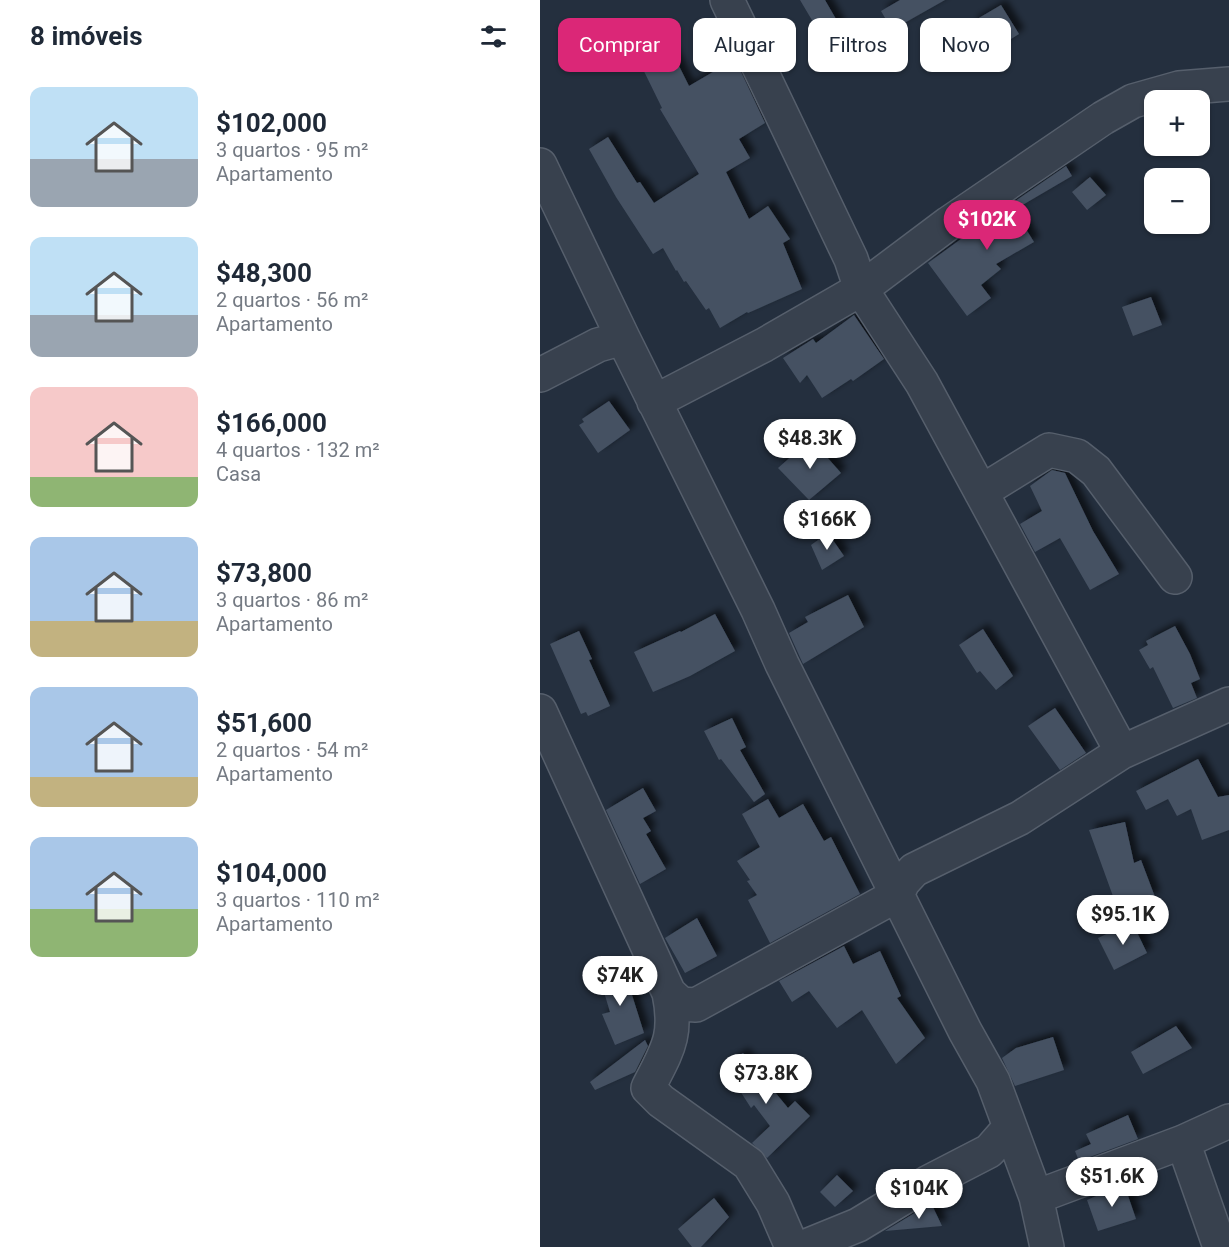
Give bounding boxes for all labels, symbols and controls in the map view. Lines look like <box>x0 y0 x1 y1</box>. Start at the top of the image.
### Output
chip: Comprar <box>558 18 681 72</box>
chip: Alugar <box>693 18 796 72</box>
chip: Filtros <box>808 18 908 72</box>
chip: Novo <box>920 18 1011 72</box>
icon: filters <box>477 20 510 53</box>
text: 8 imóveis <box>30 21 143 51</box>
map controls <box>1144 90 1210 234</box>
button: + <box>1144 90 1210 156</box>
text: $102,000 <box>216 108 327 138</box>
icon: home <box>78 111 150 183</box>
text: 3 quartos · 95 m² <box>216 138 368 162</box>
text: Apartamento <box>216 162 333 186</box>
button: − <box>1144 168 1210 234</box>
pin: $102K <box>945 200 1029 251</box>
text: $102K <box>958 207 1016 231</box>
text: $48,300 <box>216 258 312 288</box>
icon: home <box>78 261 150 333</box>
text: 2 quartos · 56 m² <box>216 288 368 312</box>
text: Apartamento <box>216 312 333 336</box>
text: $166,000 <box>216 408 327 438</box>
icon: home <box>78 411 150 483</box>
pin: $48.3K <box>761 419 859 470</box>
text: $48.3K <box>778 426 842 450</box>
text: 4 quartos · 132 m² <box>216 438 380 462</box>
text: Casa <box>216 462 261 486</box>
pin: $166K <box>785 500 869 551</box>
text: $166K <box>798 507 856 531</box>
text: $73,800 <box>216 558 312 588</box>
icon: home <box>78 561 150 633</box>
text: 3 quartos · 86 m² <box>216 588 368 612</box>
text: Apartamento <box>216 612 333 636</box>
text: $51,600 <box>216 708 312 738</box>
icon: home <box>78 711 150 783</box>
text: 2 quartos · 54 m² <box>216 738 368 762</box>
text: Apartamento <box>216 762 333 786</box>
text: $104,000 <box>216 858 327 888</box>
icon: home <box>78 861 150 933</box>
text: 3 quartos · 110 m² <box>216 888 380 912</box>
pin: $95.1K <box>1074 895 1172 946</box>
text: $95.1K <box>1091 902 1155 926</box>
text: Apartamento <box>216 912 333 936</box>
pin: $74K <box>584 956 656 1007</box>
text: $74K <box>596 963 644 987</box>
pin: $73.8K <box>717 1054 815 1105</box>
text: $73.8K <box>734 1061 798 1085</box>
pin: $51.6K <box>1063 1157 1161 1208</box>
text: $51.6K <box>1080 1164 1144 1188</box>
pin: $104K <box>877 1169 961 1220</box>
text: $104K <box>890 1176 948 1200</box>

